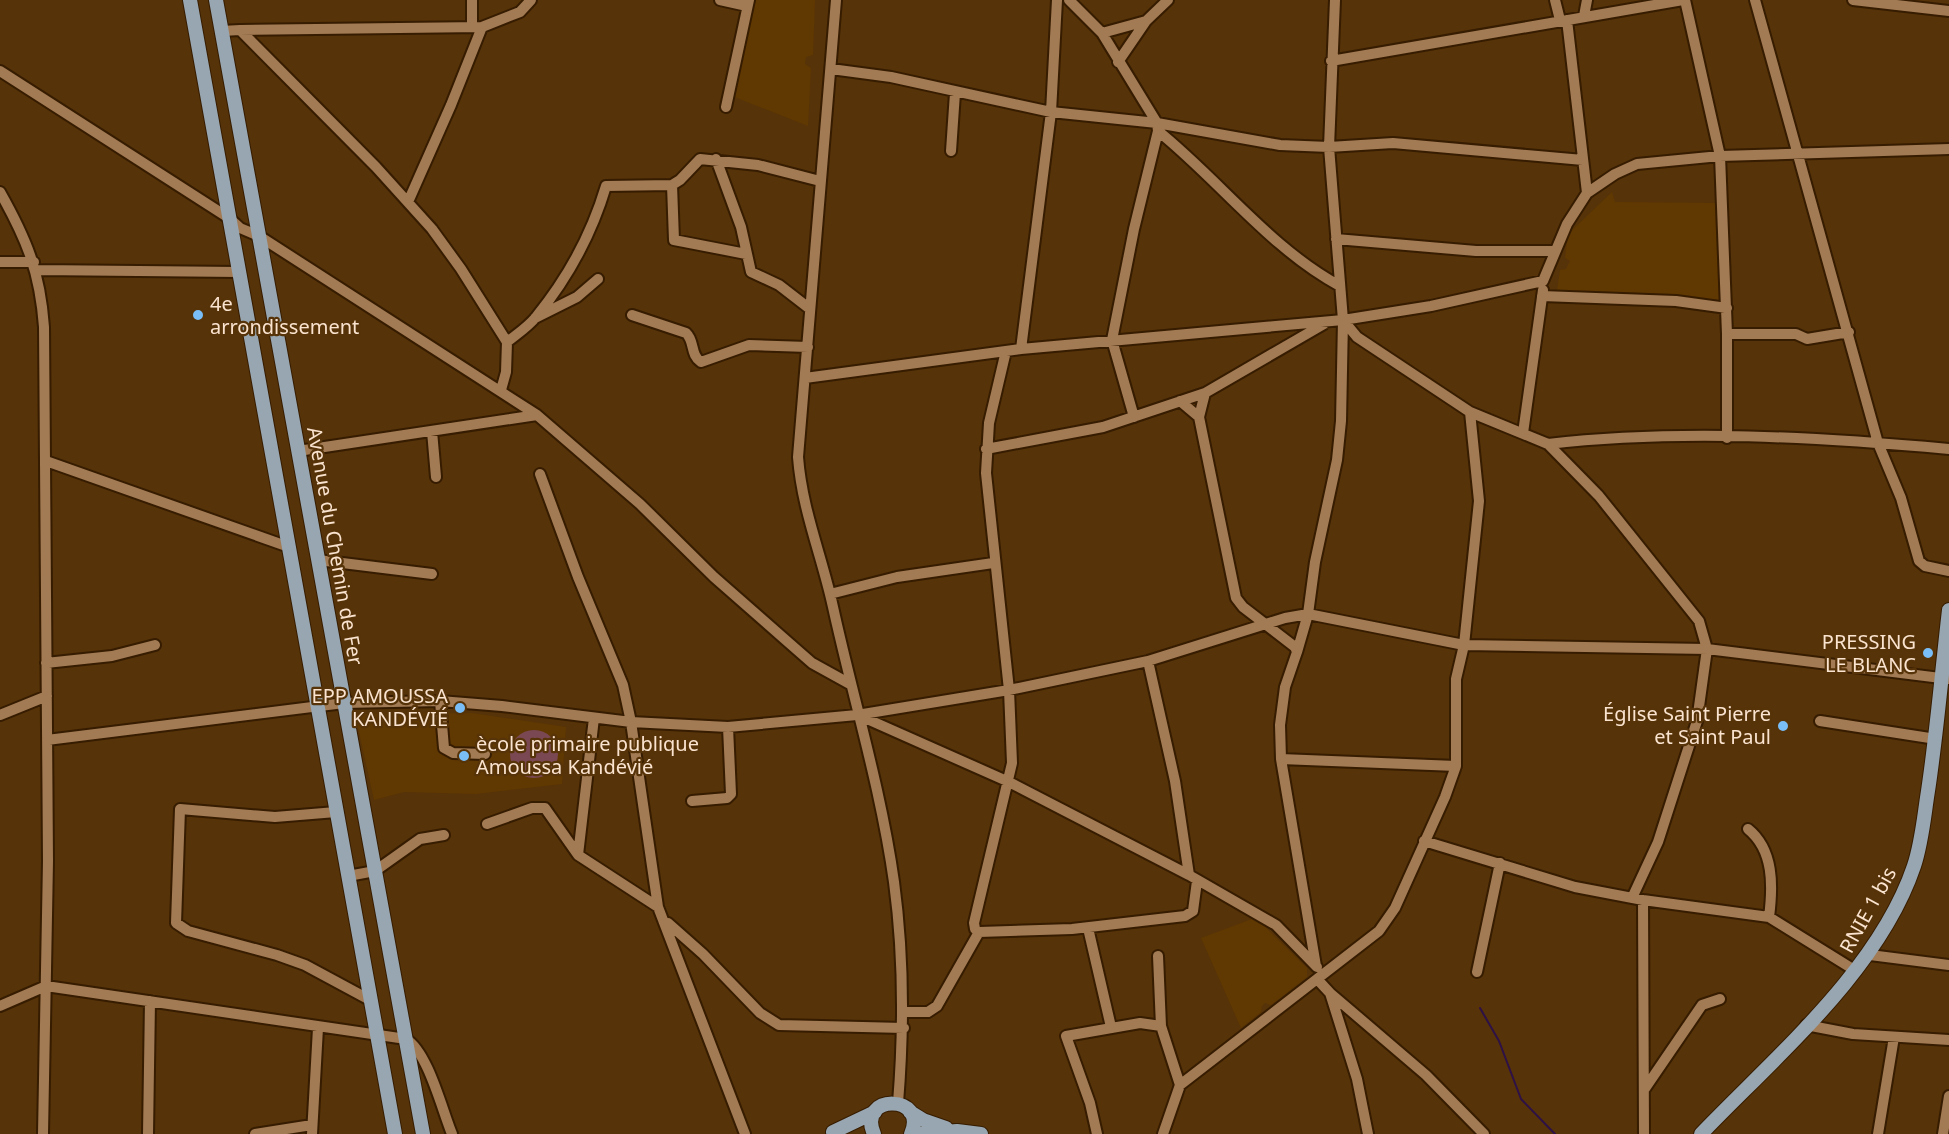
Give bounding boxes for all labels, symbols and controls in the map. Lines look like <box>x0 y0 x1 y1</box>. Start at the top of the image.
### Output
place label: 4e arrondissement <box>210 290 359 340</box>
marker: 4e arrondissement <box>191 308 205 322</box>
street label: Avenue du Chemin de Fer <box>301 425 370 667</box>
place label: PRESSING LE BLANC <box>1822 628 1916 678</box>
marker: PRESSING LE BLANC <box>1921 646 1935 660</box>
place label: EPP AMOUSSA KANDÉVIÉ <box>312 682 448 732</box>
place label: Église Saint Pierre et Saint Paul <box>1603 700 1771 750</box>
marker: EPP AMOUSSA KANDÉVIÉ <box>453 701 467 715</box>
marker: Église Saint Pierre et Saint Paul <box>1776 719 1790 733</box>
place label: ècole primaire publique Amoussa Kandévié <box>476 730 699 780</box>
marker: ècole primaire publique Amoussa Kandévié <box>457 749 471 763</box>
street label: RNIE 1 bis <box>1833 862 1902 958</box>

